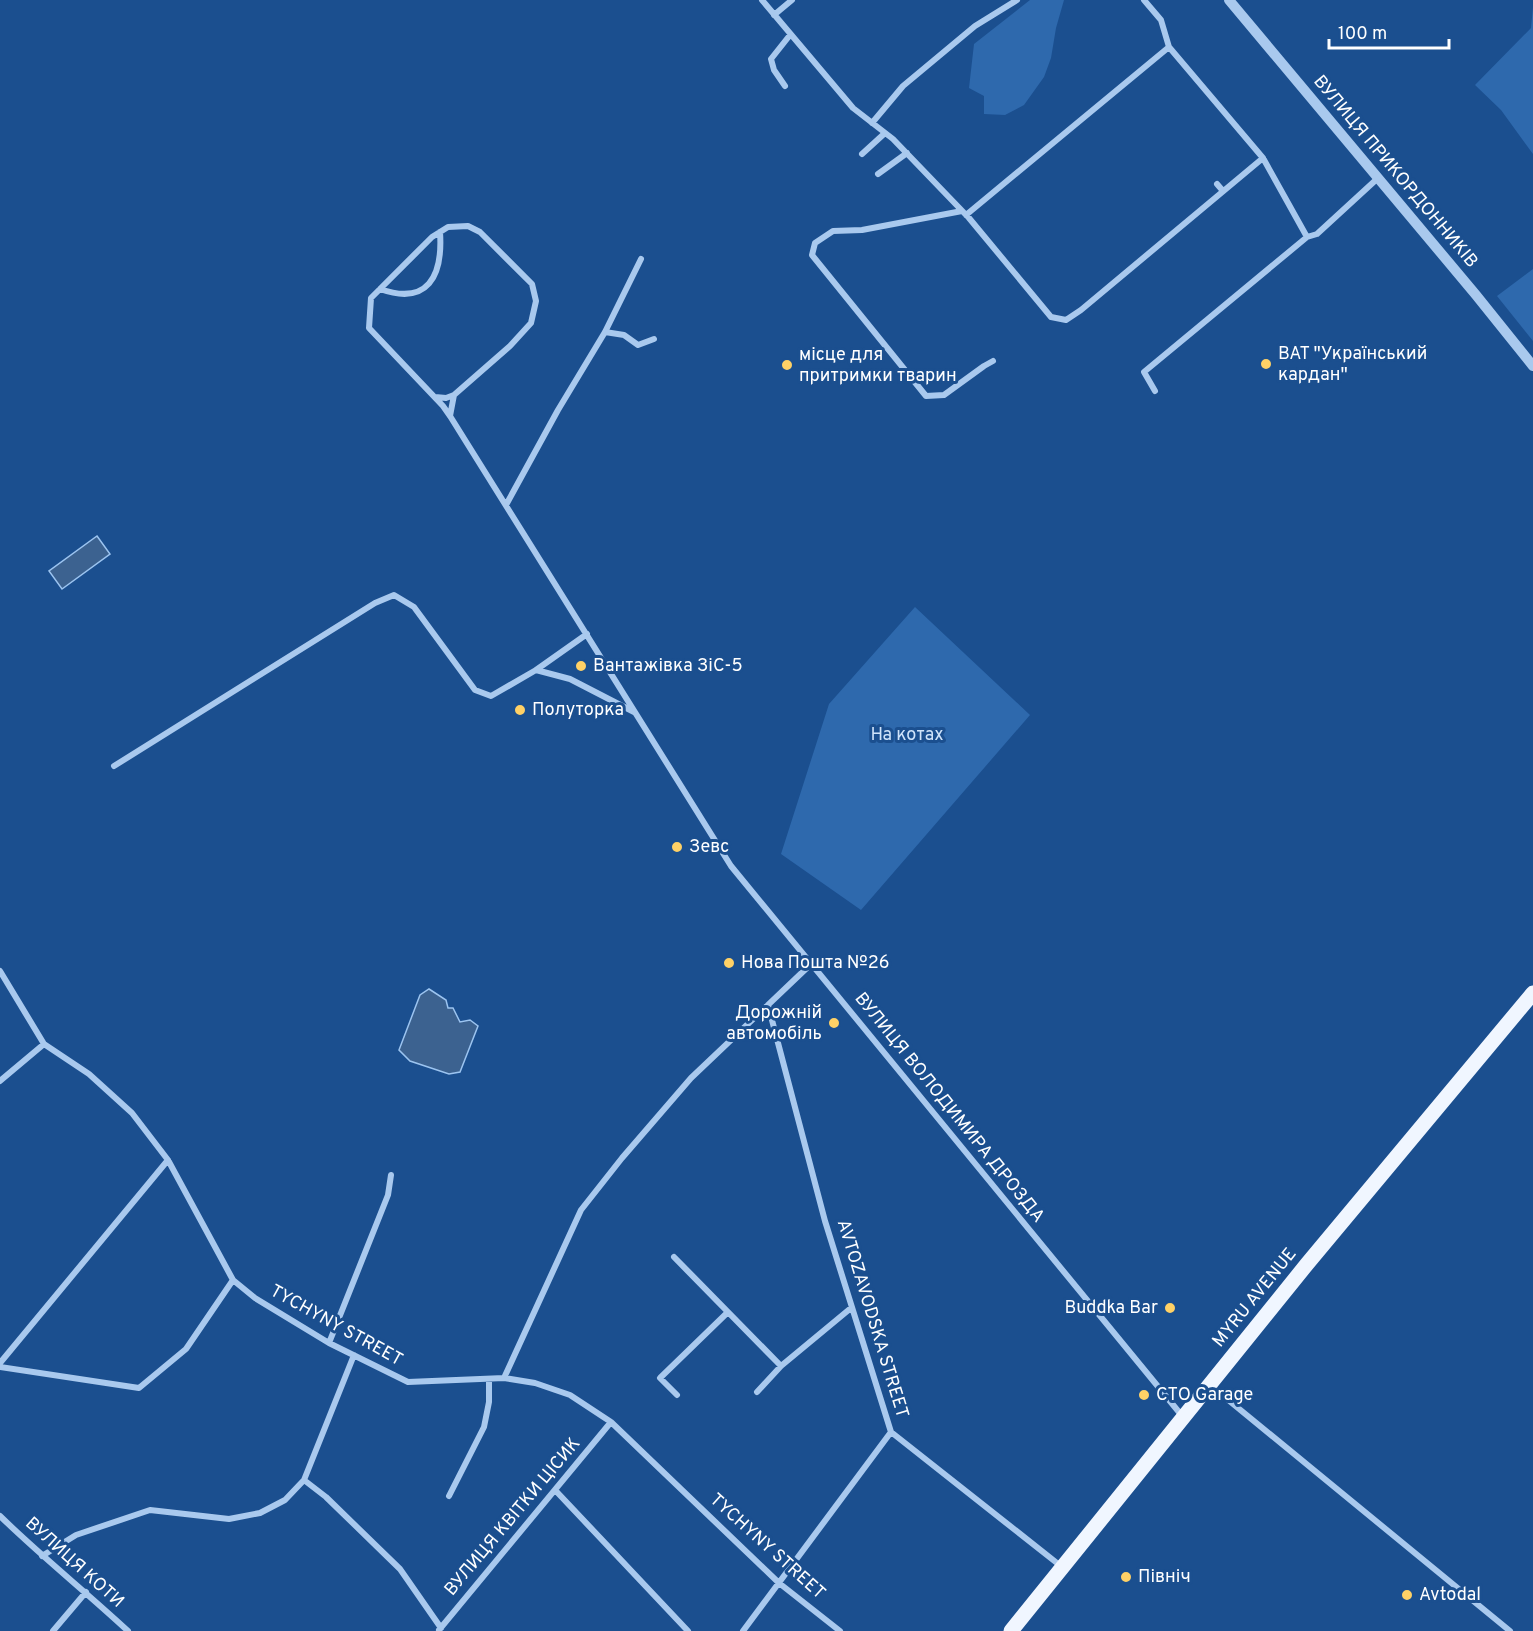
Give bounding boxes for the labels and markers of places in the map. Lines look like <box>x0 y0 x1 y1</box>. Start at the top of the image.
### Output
place label: ВАТ "Український кардан" <box>1278 343 1427 387</box>
place label: місце для притримки тварин <box>799 344 957 388</box>
marker: ВАТ "Український кардан" <box>1259 357 1273 371</box>
marker: місце для притримки тварин <box>780 358 794 372</box>
place label: Вантажівка ЗіС-5 <box>593 655 743 678</box>
marker: Вантажівка ЗіС-5 <box>574 659 588 673</box>
place label: Полуторка <box>532 699 624 722</box>
marker: Полуторка <box>513 703 527 717</box>
place label: Зевс <box>689 836 729 859</box>
marker: Зевс <box>670 840 684 854</box>
place label: Нова Пошта №26 <box>741 952 890 975</box>
marker: Нова Пошта №26 <box>722 956 736 970</box>
place label: Дорожній автомобіль <box>726 1002 822 1046</box>
marker: Дорожній автомобіль <box>827 1016 841 1030</box>
place label: Buddka Bar <box>1064 1297 1158 1320</box>
marker: Buddka Bar <box>1163 1301 1177 1315</box>
place label: СТО Garage <box>1156 1384 1253 1407</box>
marker: СТО Garage <box>1137 1388 1151 1402</box>
place label: Північ <box>1138 1566 1191 1589</box>
marker: Північ <box>1119 1570 1133 1584</box>
place label: Avtodal <box>1419 1584 1481 1607</box>
marker: Avtodal <box>1400 1588 1414 1602</box>

